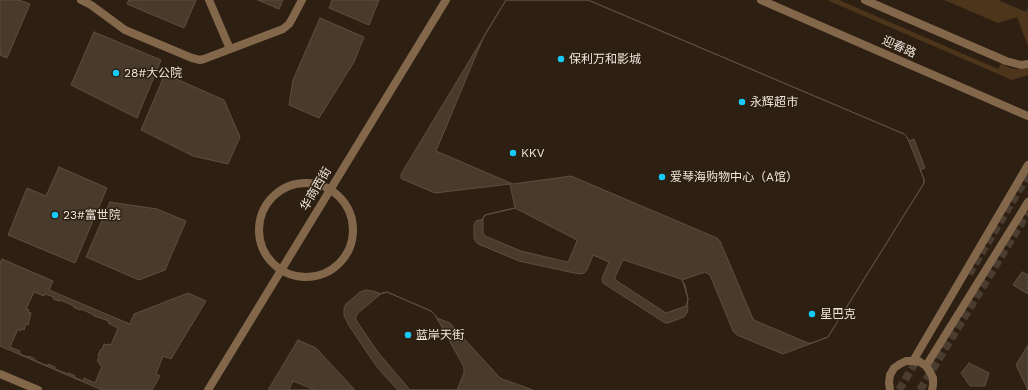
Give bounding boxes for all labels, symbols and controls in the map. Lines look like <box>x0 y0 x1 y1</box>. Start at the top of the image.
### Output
street label: 迎春路 <box>880 33 918 61</box>
place label: 保利万和影城 <box>569 52 641 66</box>
marker: 保利万和影城 <box>556 54 566 64</box>
place label: 28#大公院 <box>124 66 182 80</box>
marker: 28#大公院 <box>111 68 121 78</box>
place label: 永辉超市 <box>750 95 798 109</box>
marker: 永辉超市 <box>737 97 747 107</box>
place label: KKV <box>521 146 545 160</box>
marker: KKV <box>508 148 518 158</box>
street label: 华商西街 <box>297 165 335 213</box>
place label: 爱琴海购物中心（A馆） <box>670 170 798 184</box>
marker: 爱琴海购物中心（A馆） <box>657 172 667 182</box>
place label: 23#富世院 <box>63 208 121 222</box>
marker: 23#富世院 <box>50 210 60 220</box>
place label: 星巴克 <box>820 307 856 321</box>
marker: 星巴克 <box>807 309 817 319</box>
place label: 蓝岸天街 <box>416 328 464 342</box>
marker: 蓝岸天街 <box>403 330 413 340</box>

